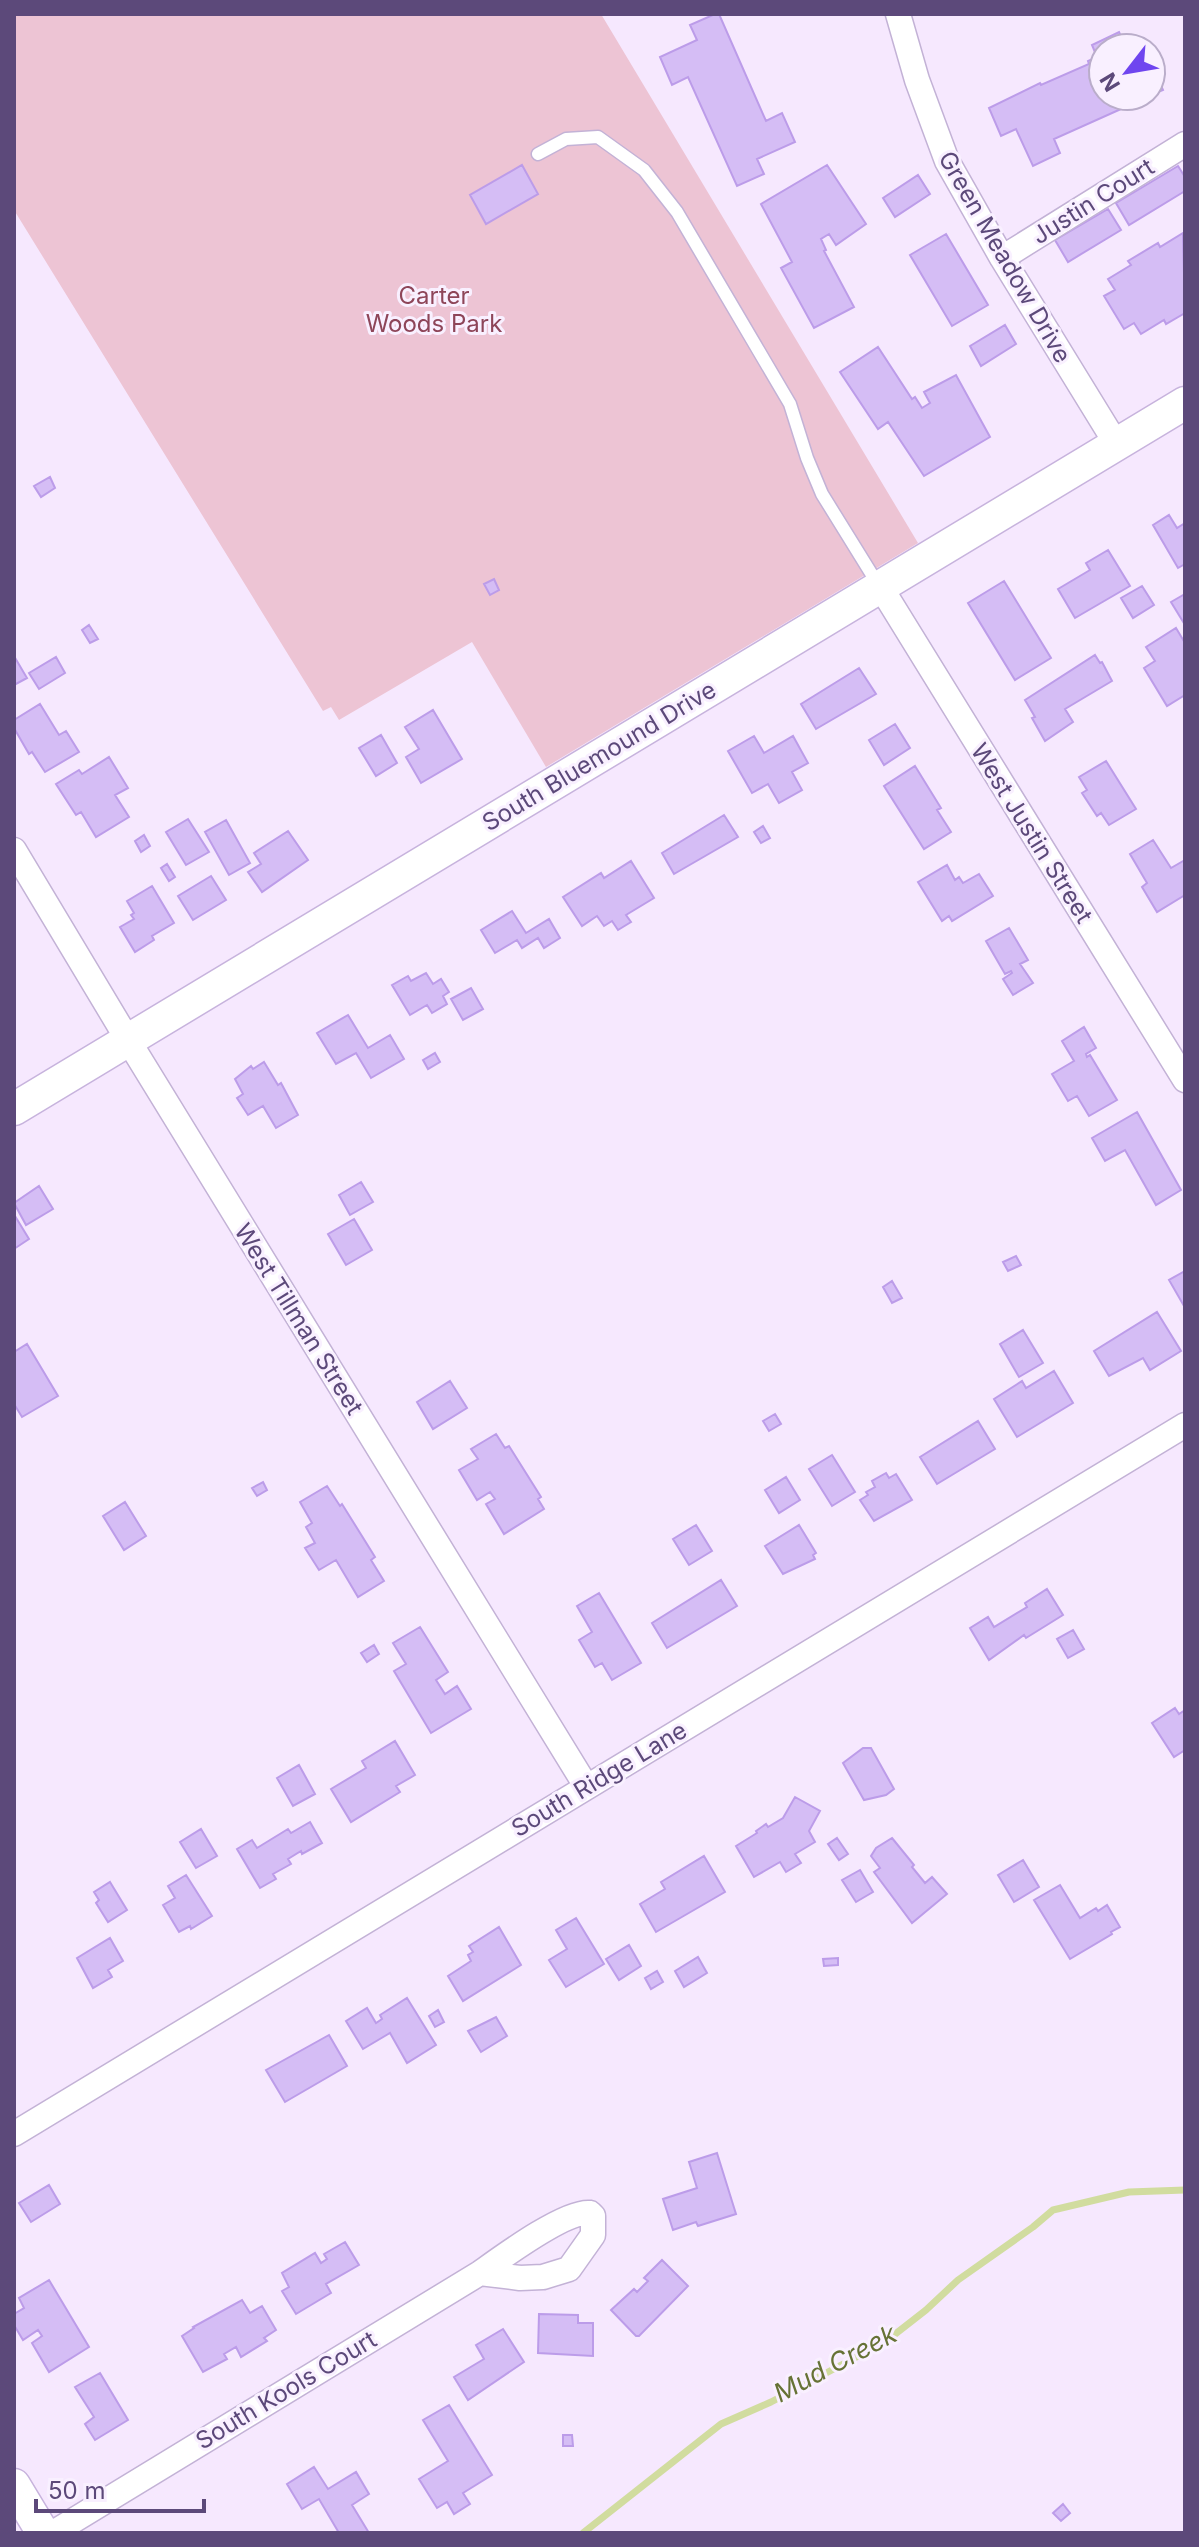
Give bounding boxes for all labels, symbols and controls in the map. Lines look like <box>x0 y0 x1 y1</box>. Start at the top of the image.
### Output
north arrow <box>1087 32 1167 112</box>
text: N <box>1094 68 1125 96</box>
street label: Green Meadow Drive <box>933 146 1077 368</box>
street label: Justin Court <box>1027 152 1160 250</box>
park label: Carter Woods Park <box>366 281 502 338</box>
street label: South Bluemound Drive <box>477 675 721 837</box>
street label: West Justin Street <box>965 738 1099 928</box>
street label: West Tillman Street <box>228 1218 370 1420</box>
street label: South Ridge Lane <box>506 1715 692 1843</box>
water label: Mud Creek <box>768 2317 902 2408</box>
street label: South Kools Court <box>191 2325 382 2455</box>
scale bar <box>36 2463 204 2513</box>
text: 50 m <box>48 2476 106 2505</box>

